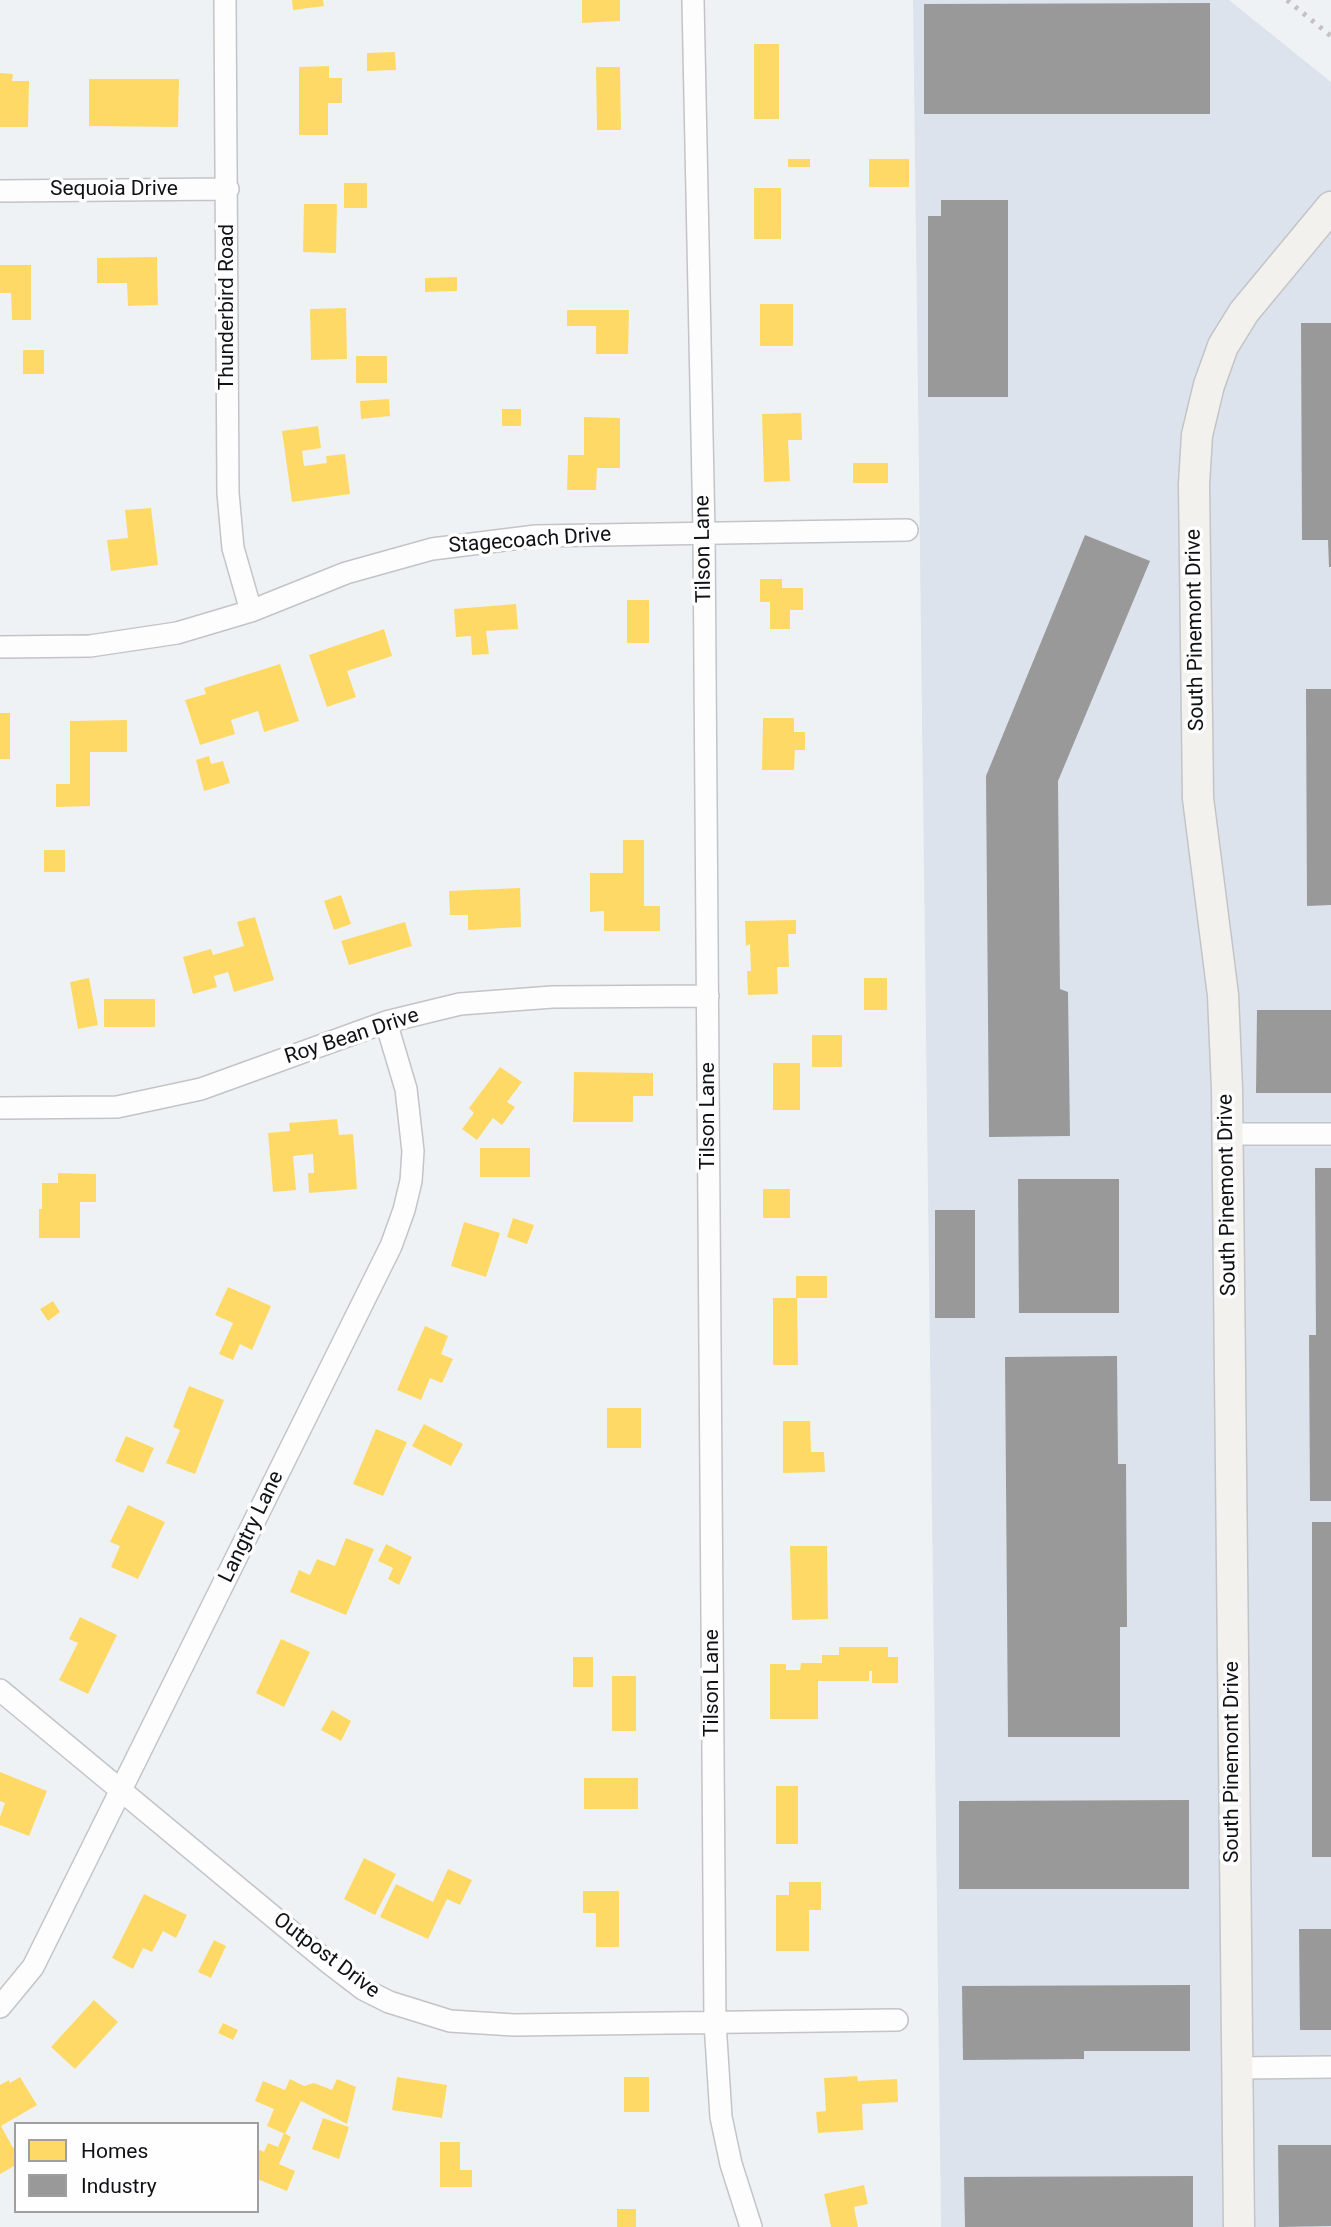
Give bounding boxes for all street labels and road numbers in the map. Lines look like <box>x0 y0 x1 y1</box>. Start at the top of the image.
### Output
street label: Sequoia Drive <box>50 177 178 203</box>
street label: Thunderbird Road <box>215 224 241 390</box>
street label: Tilson Lane <box>690 495 718 603</box>
street label: Stagecoach Drive <box>448 523 612 559</box>
street label: South Pinemont Drive <box>1182 529 1210 731</box>
street label: Roy Bean Drive <box>282 1003 422 1071</box>
street label: Tilson Lane <box>696 1062 722 1170</box>
street label: South Pinemont Drive <box>1214 1094 1242 1296</box>
street label: Langtry Lane <box>214 1467 290 1587</box>
street label: Tilson Lane <box>700 1629 726 1737</box>
street label: South Pinemont Drive <box>1220 1661 1246 1863</box>
street label: Outpost Drive <box>268 1908 384 2004</box>

